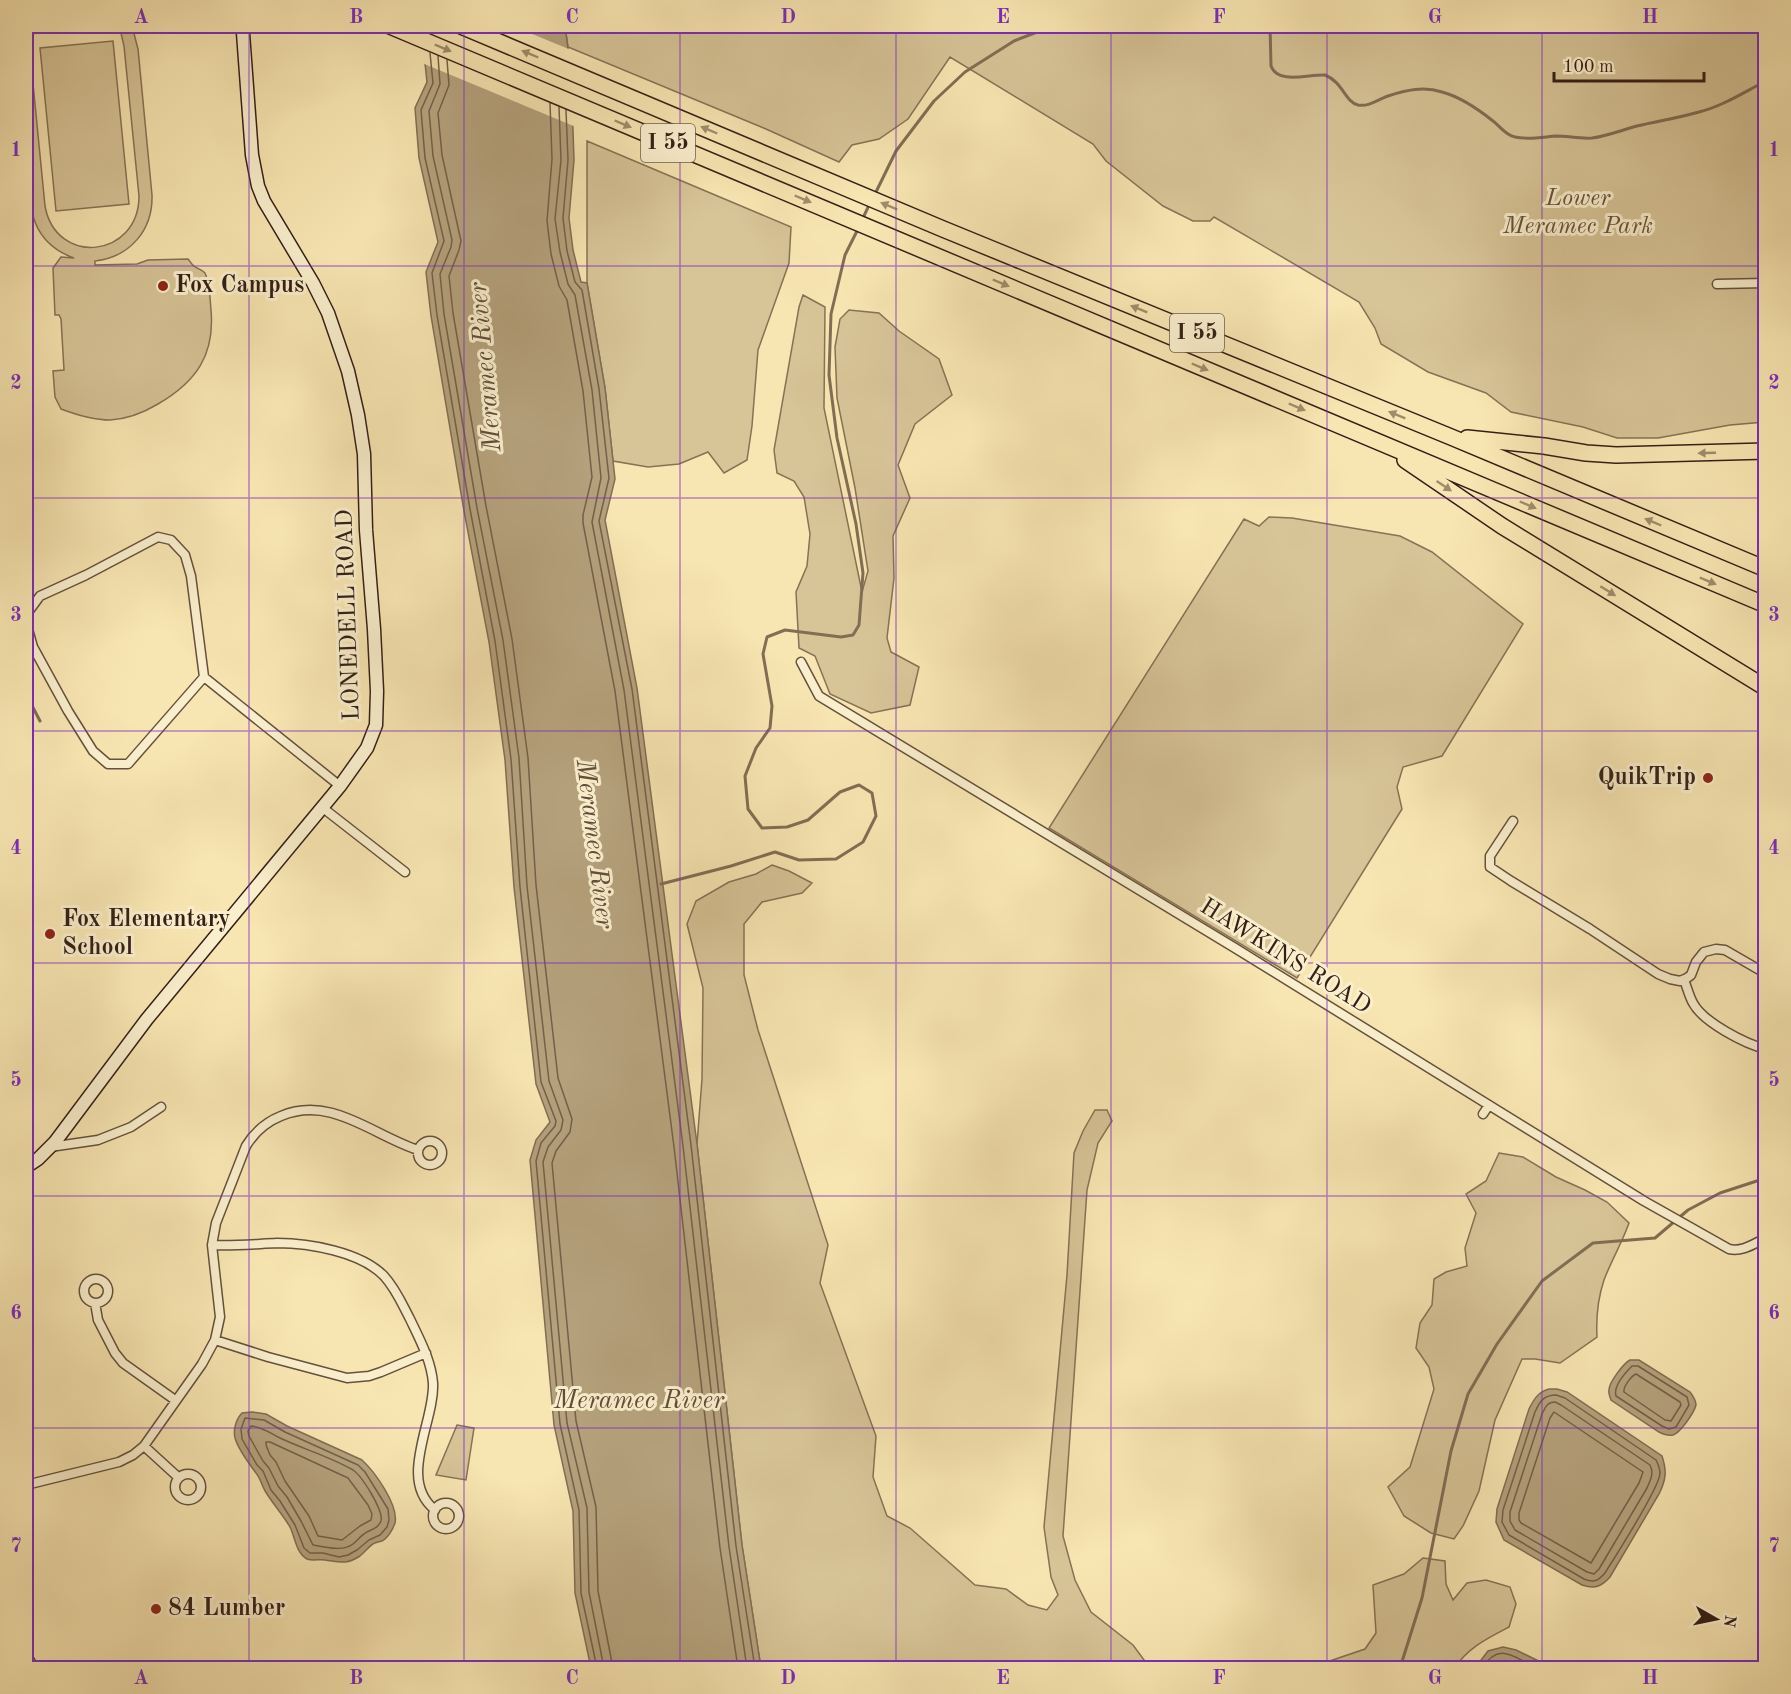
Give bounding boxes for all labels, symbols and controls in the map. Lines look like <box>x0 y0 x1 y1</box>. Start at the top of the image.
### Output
text: A <box>133 8 149 28</box>
text: B <box>349 8 363 28</box>
text: C <box>565 8 579 28</box>
text: D <box>780 8 796 28</box>
text: E <box>996 8 1010 28</box>
text: F <box>1212 8 1226 28</box>
text: G <box>1428 8 1442 28</box>
text: H <box>1642 8 1658 28</box>
one-way arrow <box>435 43 453 53</box>
scale bar <box>1554 45 1704 83</box>
one-way arrow <box>520 49 538 59</box>
text: 100 m <box>1563 58 1614 76</box>
one-way arrow <box>614 120 632 129</box>
road number: I 55 <box>641 124 695 162</box>
one-way arrow <box>700 125 718 135</box>
text: 1 <box>10 141 22 161</box>
text: 1 <box>1768 141 1780 161</box>
park label: Lower Meramec Park <box>1502 187 1653 239</box>
one-way arrow <box>794 195 812 205</box>
one-way arrow <box>880 201 898 210</box>
place label: Fox Campus <box>175 274 304 298</box>
one-way arrow <box>993 278 1011 288</box>
marker: Fox Campus <box>156 279 170 293</box>
water label: Meramec River <box>466 280 506 454</box>
one-way arrow <box>1129 304 1147 314</box>
road number: I 55 <box>1170 314 1224 352</box>
one-way arrow <box>1192 362 1210 372</box>
text: 2 <box>10 374 22 394</box>
text: 2 <box>1768 374 1780 394</box>
one-way arrow <box>1288 402 1306 412</box>
one-way arrow <box>1388 409 1406 419</box>
one-way arrow <box>1698 448 1717 457</box>
one-way arrow <box>1435 480 1451 492</box>
one-way arrow <box>1520 500 1538 510</box>
street label: LONEDELL ROAD <box>333 509 365 721</box>
one-way arrow <box>1644 517 1662 527</box>
one-way arrow <box>1699 577 1717 586</box>
one-way arrow <box>1600 586 1616 597</box>
text: 3 <box>10 606 22 626</box>
text: 3 <box>1768 606 1780 626</box>
water label: Meramec River <box>571 757 617 931</box>
place label: QuikTrip <box>1597 766 1696 790</box>
marker: QuikTrip <box>1701 771 1715 785</box>
text: 4 <box>10 839 22 859</box>
text: 4 <box>1768 839 1780 859</box>
street label: HAWKINS ROAD <box>1195 895 1375 1019</box>
place label: Fox Elementary School <box>62 908 231 960</box>
marker: Fox Elementary School <box>43 927 57 941</box>
text: 5 <box>10 1070 22 1091</box>
text: 5 <box>1768 1070 1780 1091</box>
text: 6 <box>10 1304 22 1324</box>
text: 6 <box>1768 1304 1780 1324</box>
water label: Meramec River <box>553 1388 725 1414</box>
text: 7 <box>10 1537 22 1557</box>
text: 7 <box>1768 1537 1780 1557</box>
north arrow <box>1686 1589 1746 1649</box>
place label: 84 Lumber <box>168 1597 285 1621</box>
marker: 84 Lumber <box>149 1602 163 1616</box>
text: N <box>1720 1614 1738 1629</box>
text: A <box>133 1669 149 1689</box>
text: B <box>349 1669 363 1689</box>
text: C <box>565 1669 579 1689</box>
text: D <box>780 1669 796 1689</box>
text: E <box>996 1669 1010 1689</box>
text: F <box>1212 1669 1226 1689</box>
text: G <box>1428 1669 1442 1689</box>
text: H <box>1642 1669 1658 1689</box>

